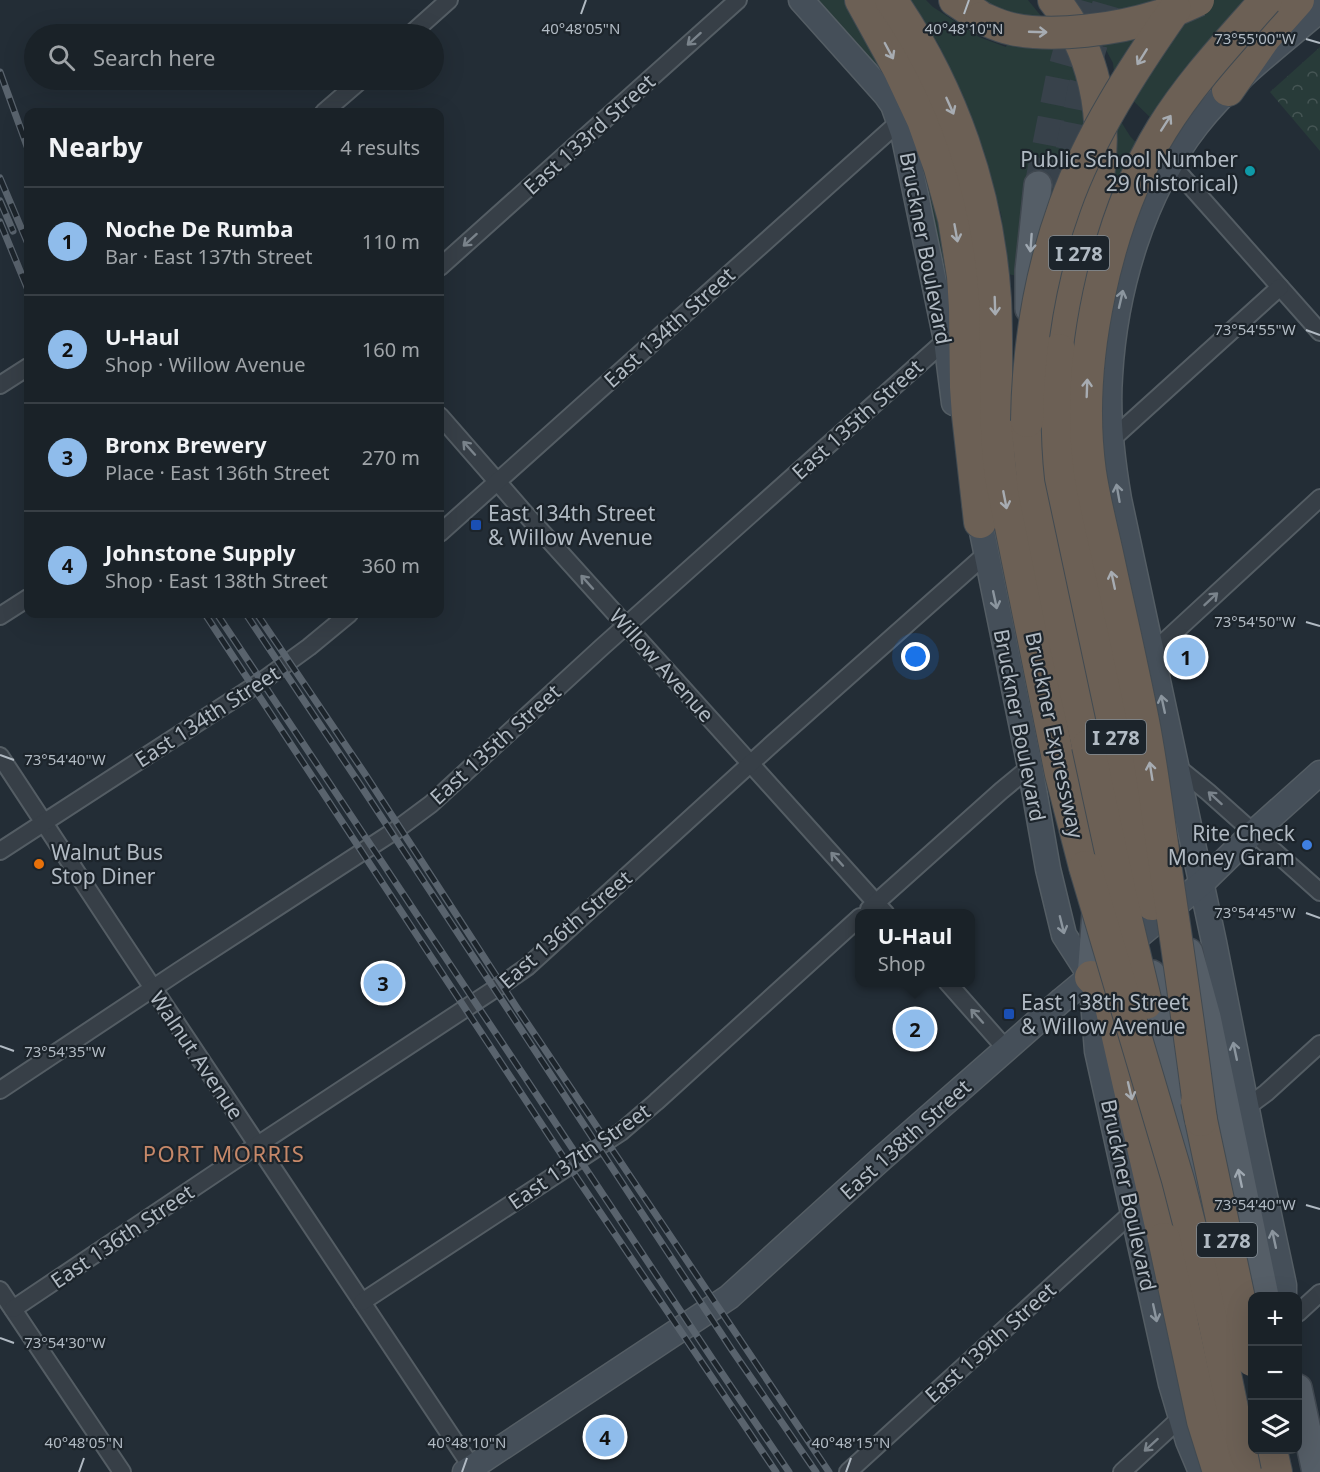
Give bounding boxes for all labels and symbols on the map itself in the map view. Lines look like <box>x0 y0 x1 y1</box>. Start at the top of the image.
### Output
text: 40°48'05"N <box>542 18 620 38</box>
text: 40°48'10"N <box>925 18 1003 38</box>
one-way arrow <box>1027 26 1047 37</box>
text: 73°55'00"W <box>1214 28 1296 48</box>
one-way arrow <box>687 32 702 46</box>
one-way arrow <box>884 42 895 60</box>
one-way arrow <box>1135 49 1148 66</box>
street label: East 133rd Street <box>517 67 661 201</box>
one-way arrow <box>945 97 956 115</box>
one-way arrow <box>1159 115 1172 132</box>
place label: Public School Number 29 (historical) <box>1020 145 1238 197</box>
street label: Bruckner Boulevard <box>894 149 958 347</box>
marker: Public School Number 29 (historical) <box>1243 164 1257 178</box>
one-way arrow <box>951 223 962 243</box>
one-way arrow <box>1025 232 1036 252</box>
one-way arrow <box>463 233 478 247</box>
road number: I 278 <box>1049 236 1109 270</box>
street label: East 134th Street <box>597 260 741 393</box>
one-way arrow <box>1115 290 1127 309</box>
one-way arrow <box>989 296 1000 316</box>
text: 73°54'55"W <box>1214 319 1296 339</box>
street label: East 135th Street <box>785 352 929 485</box>
one-way arrow <box>1081 378 1093 398</box>
one-way arrow <box>462 441 476 456</box>
one-way arrow <box>1112 483 1123 503</box>
one-way arrow <box>1000 490 1011 510</box>
place label: East 134th Street & Willow Avenue <box>488 499 656 551</box>
marker: East 134th Street & Willow Avenue <box>469 518 483 532</box>
one-way arrow <box>1107 571 1118 591</box>
one-way arrow <box>580 575 594 590</box>
one-way arrow <box>990 590 1001 609</box>
one-way arrow <box>1203 592 1218 606</box>
street label: Willow Avenue <box>603 602 721 728</box>
text: 73°54'50"W <box>1214 611 1296 631</box>
street label: Bruckner Boulevard <box>988 626 1052 824</box>
street label: Bruckner Expressway <box>1019 629 1091 841</box>
pin: 1 <box>1166 634 1206 680</box>
your location <box>901 642 930 671</box>
street label: East 134th Street <box>129 658 285 773</box>
street label: East 135th Street <box>423 677 567 810</box>
one-way arrow <box>1157 695 1168 714</box>
road number: I 278 <box>1086 720 1146 754</box>
text: 73°54'40"W <box>24 749 106 769</box>
one-way arrow <box>1145 762 1156 782</box>
one-way arrow <box>1208 791 1223 805</box>
place label: Rite Check Money Gram <box>1168 819 1296 871</box>
place label: Walnut Bus Stop Diner <box>51 838 163 890</box>
marker: Rite Check Money Gram <box>1300 838 1314 852</box>
one-way arrow <box>830 852 844 867</box>
marker: Walnut Bus Stop Diner <box>32 857 46 871</box>
street label: East 136th Street <box>493 863 638 994</box>
text: 73°54'45"W <box>1214 902 1296 922</box>
one-way arrow <box>1056 916 1068 935</box>
pin: 3 <box>364 960 403 1006</box>
street label: Walnut Avenue <box>144 985 250 1125</box>
place label: East 138th Street & Willow Avenue <box>1021 988 1189 1040</box>
pin: 2 <box>896 1006 934 1052</box>
marker: East 138th Street & Willow Avenue <box>1002 1007 1016 1021</box>
one-way arrow <box>970 1009 984 1024</box>
text: 73°54'35"W <box>24 1041 106 1061</box>
one-way arrow <box>1229 1041 1240 1061</box>
street label: East 138th Street <box>833 1072 977 1205</box>
one-way arrow <box>1125 1081 1136 1101</box>
street label: East 137th Street <box>502 1096 656 1215</box>
street label: Bruckner Boulevard <box>1095 1097 1163 1293</box>
district label: PORT MORRIS <box>143 1138 305 1168</box>
one-way arrow <box>1234 1168 1245 1188</box>
street label: East 136th Street <box>45 1177 199 1294</box>
text: 73°54'40"W <box>1214 1194 1296 1214</box>
road number: I 278 <box>1197 1223 1257 1257</box>
one-way arrow <box>1268 1230 1279 1249</box>
street label: East 139th Street <box>918 1275 1062 1408</box>
one-way arrow <box>1150 1303 1161 1322</box>
text: 73°54'30"W <box>24 1332 106 1352</box>
pin: 4 <box>586 1414 624 1460</box>
text: 40°48'05"N <box>45 1432 123 1452</box>
text: 40°48'10"N <box>428 1432 506 1452</box>
text: 40°48'15"N <box>812 1432 890 1452</box>
one-way arrow <box>1144 1438 1159 1452</box>

